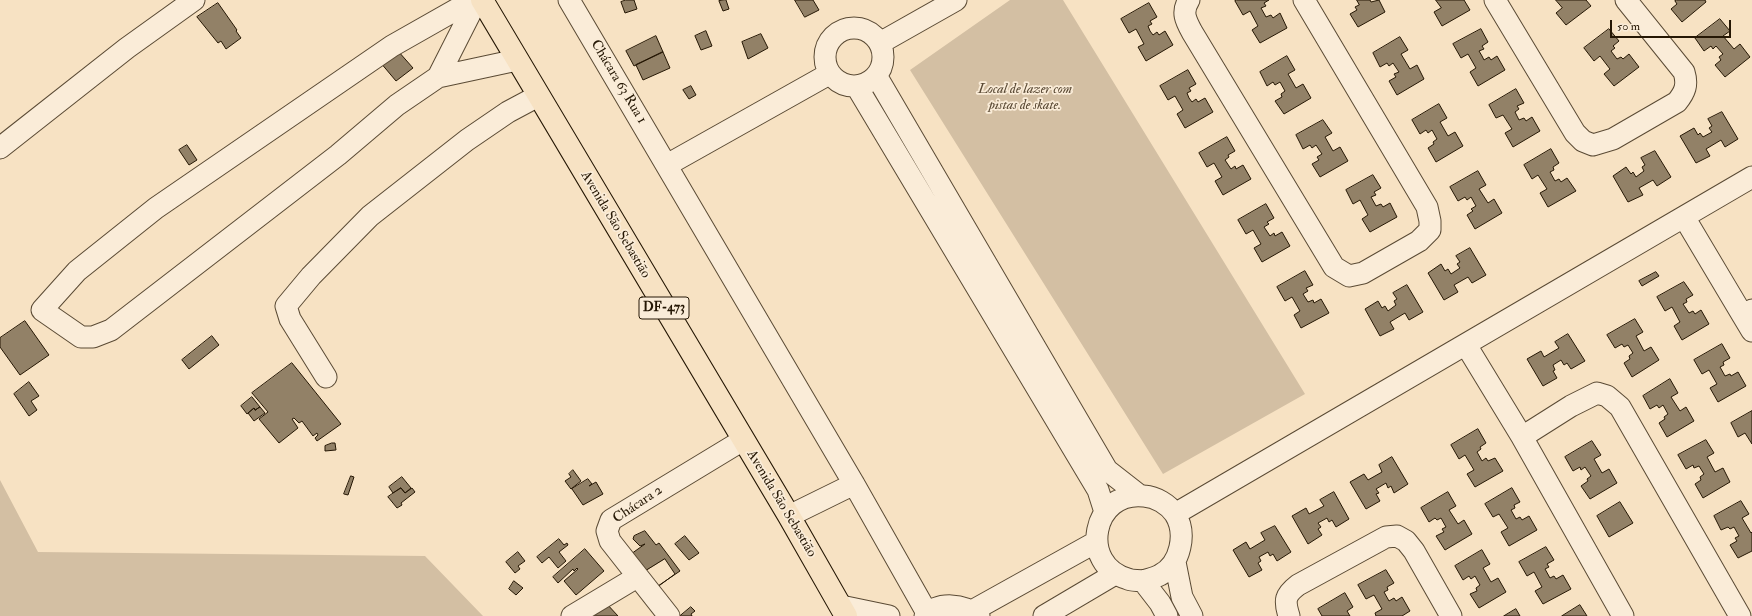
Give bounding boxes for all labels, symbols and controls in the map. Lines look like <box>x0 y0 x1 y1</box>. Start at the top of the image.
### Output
scale bar <box>1612 12 1733 38</box>
text: 50 m <box>1617 19 1640 34</box>
street label: Chácara 63 Rua 1 <box>586 37 650 127</box>
park label: Local de lazer com pistas de skate. <box>978 82 1072 114</box>
street label: Avenida São Sebastião <box>576 168 654 282</box>
road number: DF-473 <box>639 297 689 319</box>
street label: Avenida São Sebastião <box>742 447 820 561</box>
street label: Chácara 2 <box>610 482 666 528</box>

